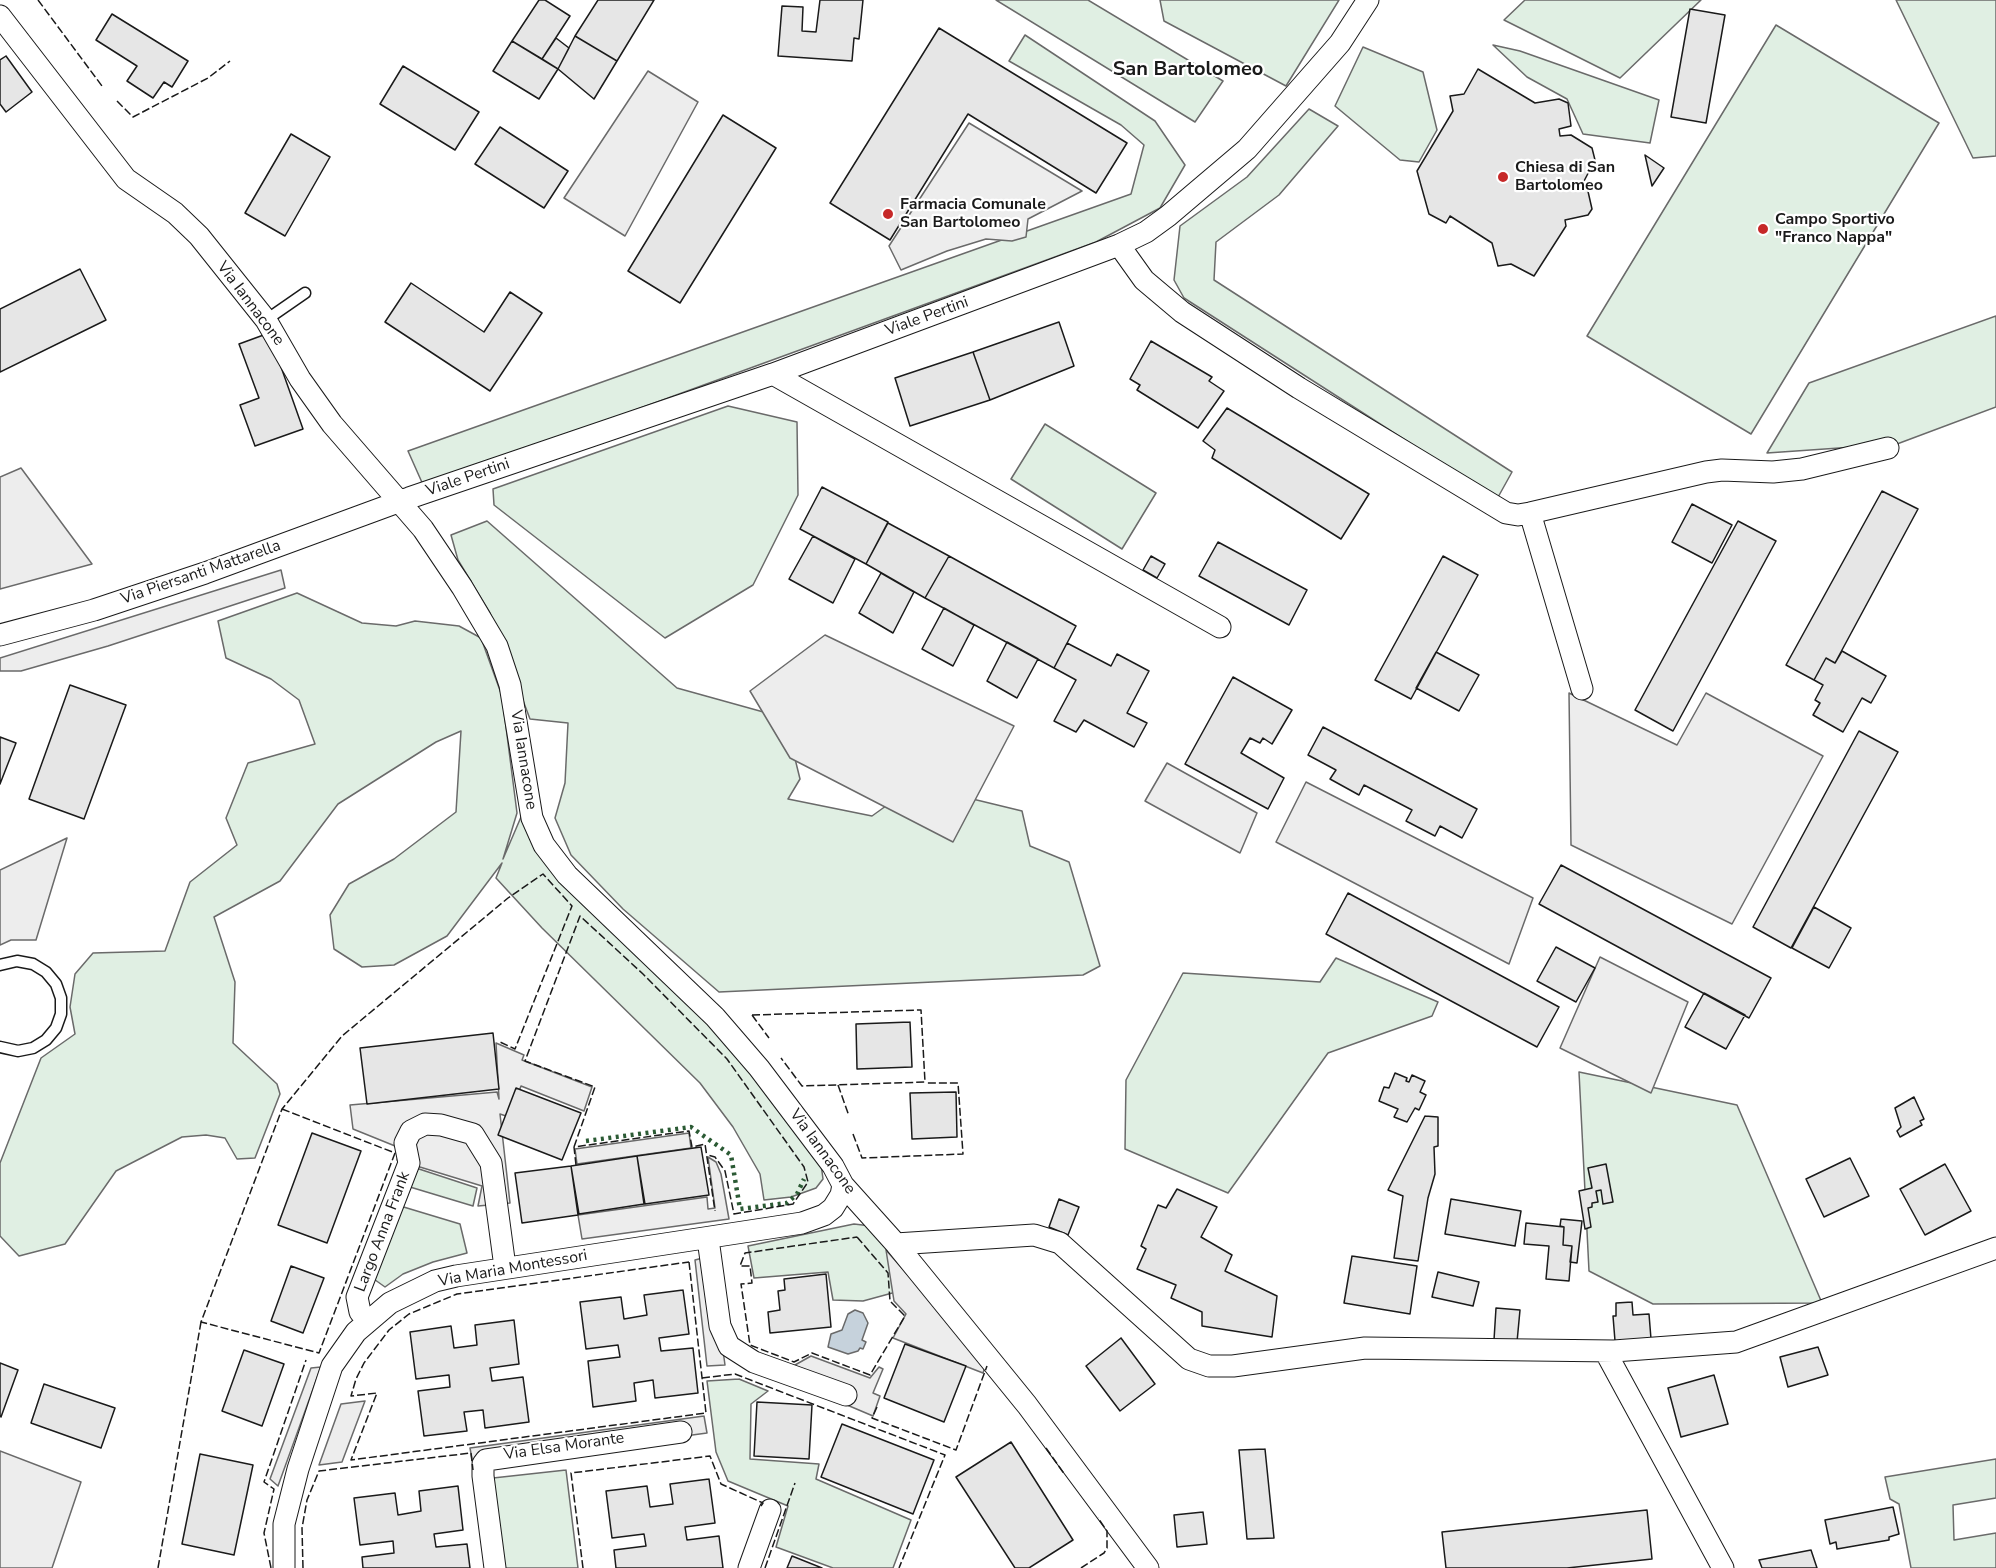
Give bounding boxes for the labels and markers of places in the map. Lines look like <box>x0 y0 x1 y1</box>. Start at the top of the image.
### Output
place label: Chiesa di San Bartolomeo <box>1515 158 1615 196</box>
marker: Chiesa di San Bartolomeo <box>1496 170 1510 184</box>
place label: Farmacia Comunale San Bartolomeo <box>900 195 1046 233</box>
marker: Farmacia Comunale San Bartolomeo <box>881 207 895 221</box>
place label: Campo Sportivo "Franco Nappa" <box>1775 210 1895 248</box>
marker: Campo Sportivo "Franco Nappa" <box>1756 222 1770 236</box>

